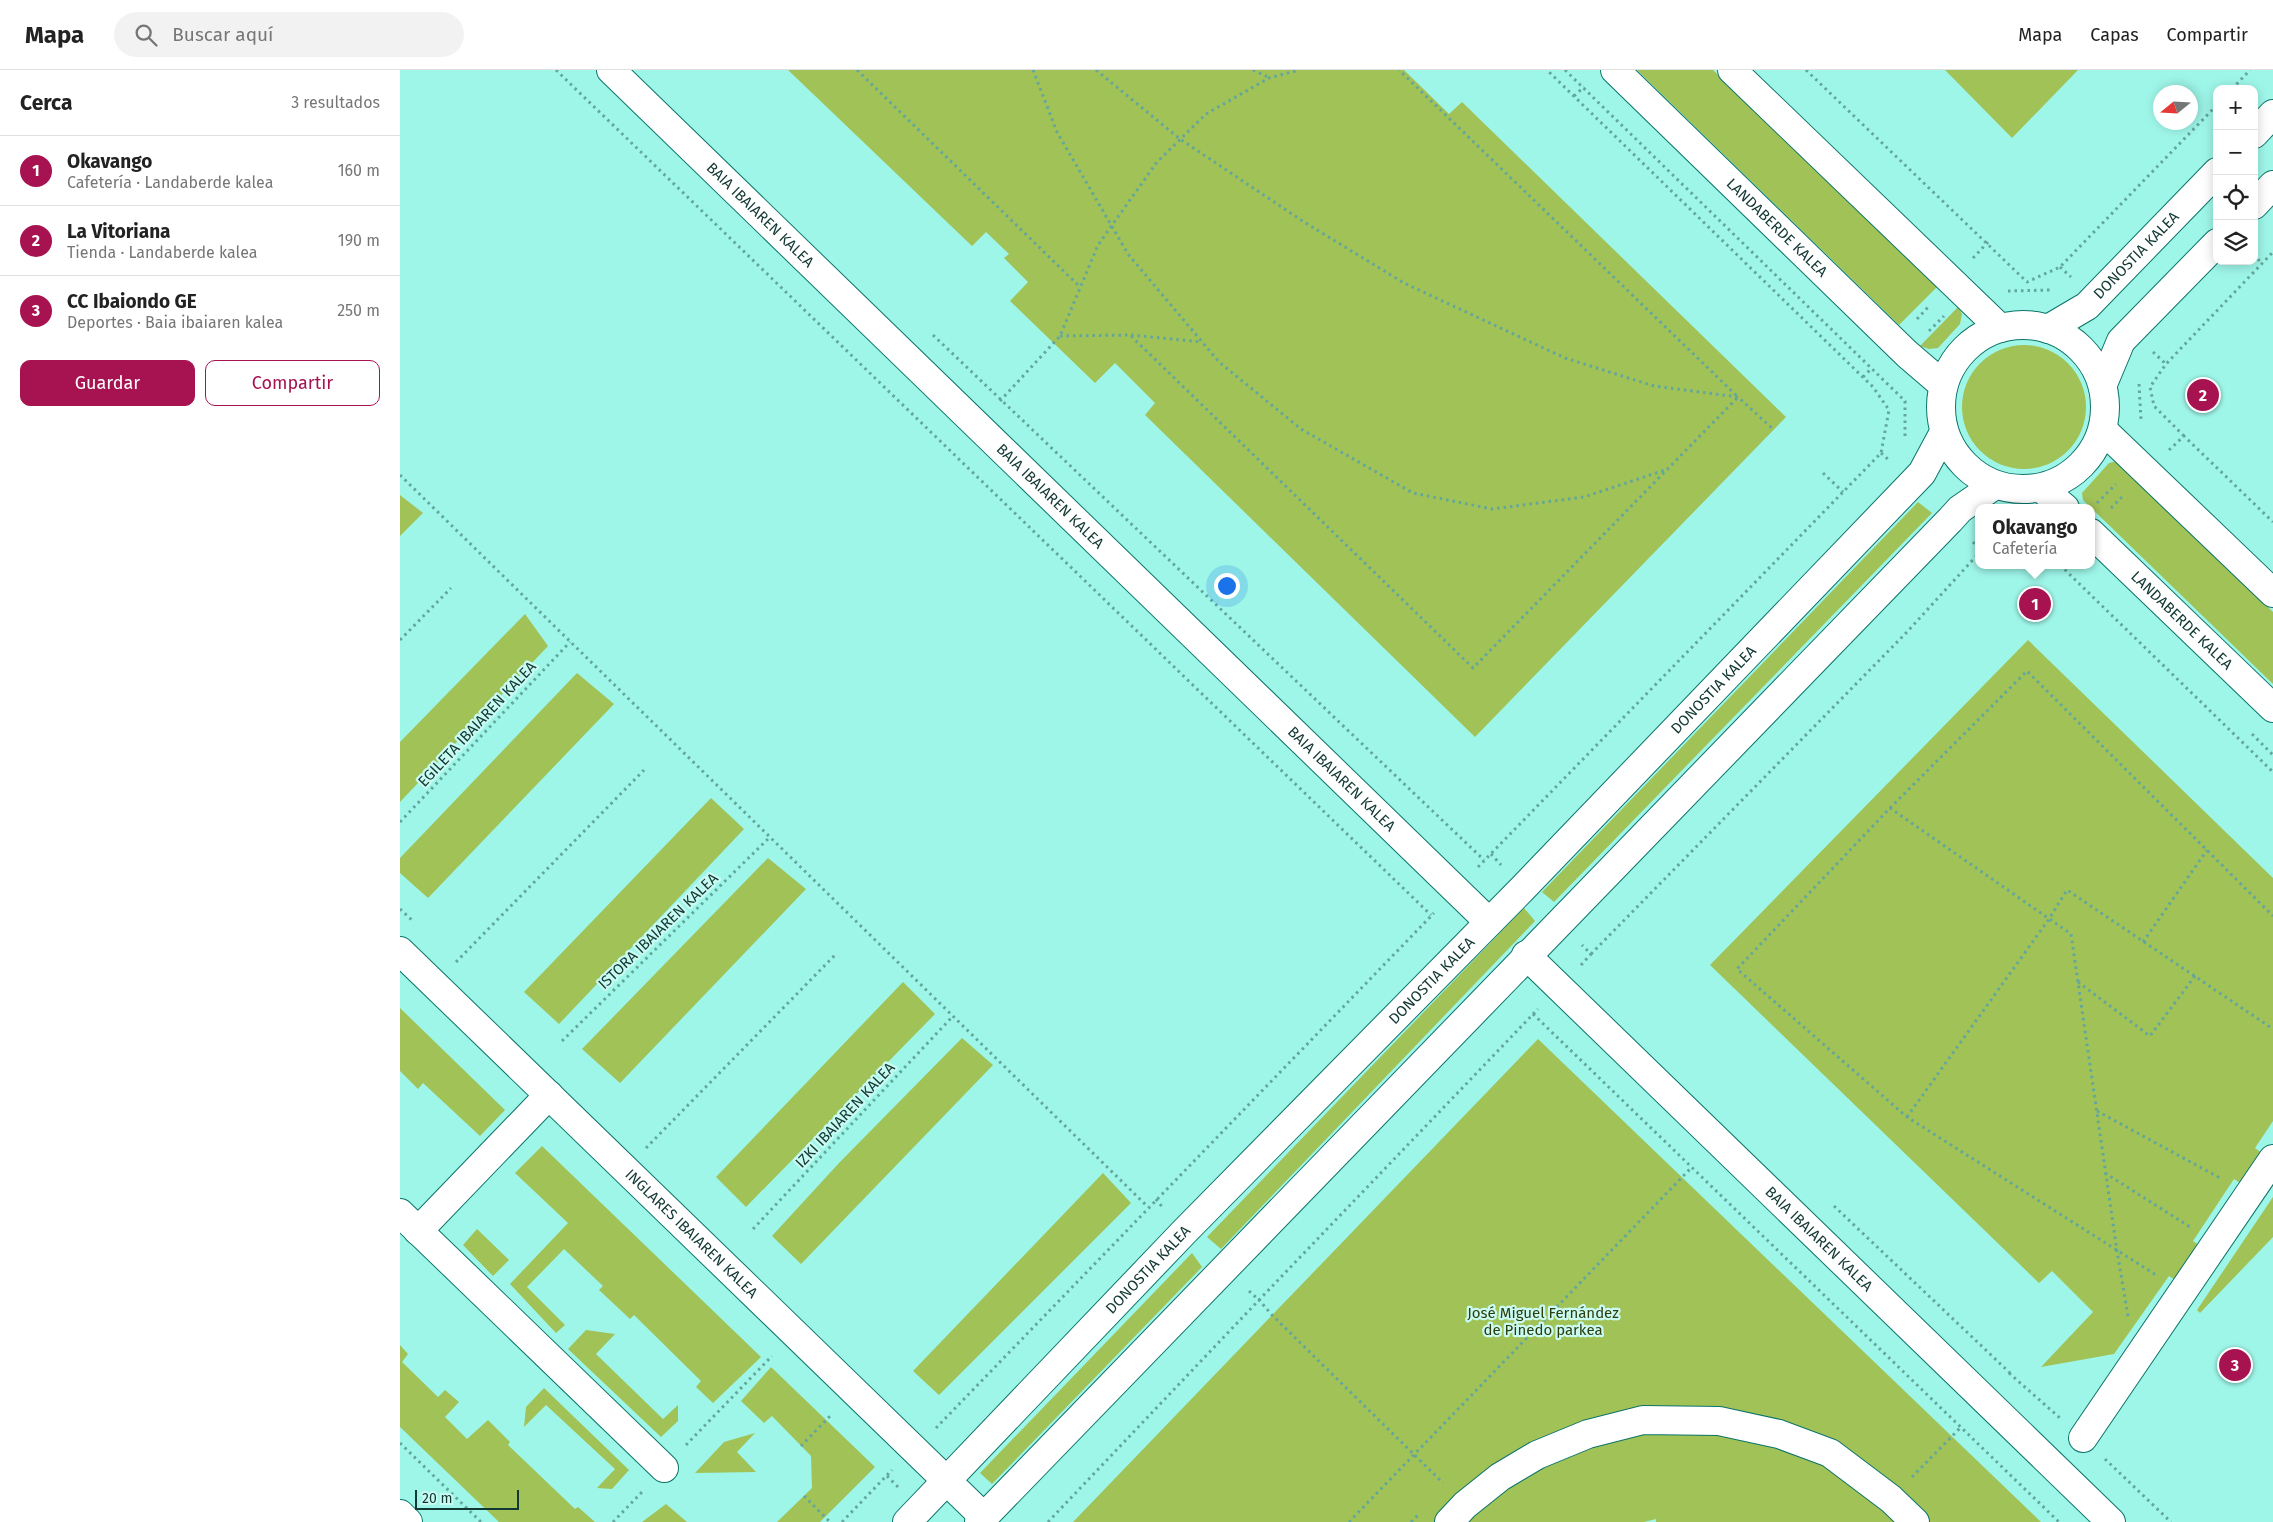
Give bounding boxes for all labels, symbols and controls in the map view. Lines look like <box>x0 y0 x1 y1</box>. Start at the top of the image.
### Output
search box <box>114 12 464 57</box>
text: Mapa <box>25 21 84 49</box>
icon: search <box>132 21 160 49</box>
text: Buscar aquí <box>172 23 273 46</box>
text: Mapa <box>2018 24 2062 46</box>
text: Capas <box>2090 24 2139 46</box>
text: Compartir <box>2167 24 2248 46</box>
north arrow <box>2153 85 2198 130</box>
map controls <box>2213 85 2258 265</box>
button: + <box>2213 85 2258 130</box>
text: Cerca <box>20 90 72 116</box>
text: 3 resultados <box>291 93 380 112</box>
button: − <box>2213 130 2258 175</box>
text: Okavango <box>67 150 152 173</box>
street label: BAIA IBAIAREN KALEA <box>703 159 818 271</box>
text: 1 <box>32 161 40 180</box>
text: 160 m <box>338 161 380 180</box>
text: Cafetería · Landaberde kalea <box>67 173 273 192</box>
street label: LANDABERDE KALEA <box>1723 174 1832 281</box>
button: locate <box>2213 175 2258 220</box>
street label: DONOSTIA KALEA <box>2090 207 2183 303</box>
text: La Vitoriana <box>67 220 171 243</box>
button: layers <box>2213 220 2258 265</box>
text: 2 <box>32 231 40 250</box>
text: 190 m <box>338 231 380 250</box>
text: Tienda · Landaberde kalea <box>67 243 257 262</box>
text: CC Ibaiondo GE <box>67 290 197 313</box>
text: 3 <box>32 301 40 320</box>
text: 250 m <box>337 301 380 320</box>
text: Deportes · Baia ibaiaren kalea <box>67 313 283 332</box>
button: Guardar <box>20 360 195 406</box>
button: Compartir <box>205 360 380 406</box>
pin: 2 <box>2187 376 2219 414</box>
street label: BAIA IBAIAREN KALEA <box>993 440 1108 553</box>
popup <box>1975 504 2095 569</box>
text: Okavango <box>1992 516 2078 539</box>
text: Cafetería <box>1992 539 2057 558</box>
street label: LANDABERDE KALEA <box>2127 567 2237 674</box>
your location <box>1214 573 1240 599</box>
pin: 1 <box>2019 585 2051 623</box>
street label: DONOSTIA KALEA <box>1667 642 1760 737</box>
street label: EGILETA IBAIAREN KALEA <box>414 657 540 790</box>
street label: BAIA IBAIAREN KALEA <box>1284 723 1399 835</box>
street label: ISTORA IBAIAREN KALEA <box>594 869 722 993</box>
street label: DONOSTIA KALEA <box>1385 933 1479 1028</box>
street label: IZKI IBAIAREN KALEA <box>792 1058 899 1171</box>
street label: INGLARES IBAIAREN KALEA <box>622 1165 762 1302</box>
street label: BAIA IBAIAREN KALEA <box>1761 1183 1877 1295</box>
street label: DONOSTIA KALEA <box>1102 1222 1194 1317</box>
park label: José Miguel Fernández de Pinedo parkea <box>1467 1304 1619 1339</box>
pin: 3 <box>2219 1346 2251 1384</box>
scale bar <box>415 1487 519 1510</box>
text: 20 m <box>422 1490 452 1507</box>

